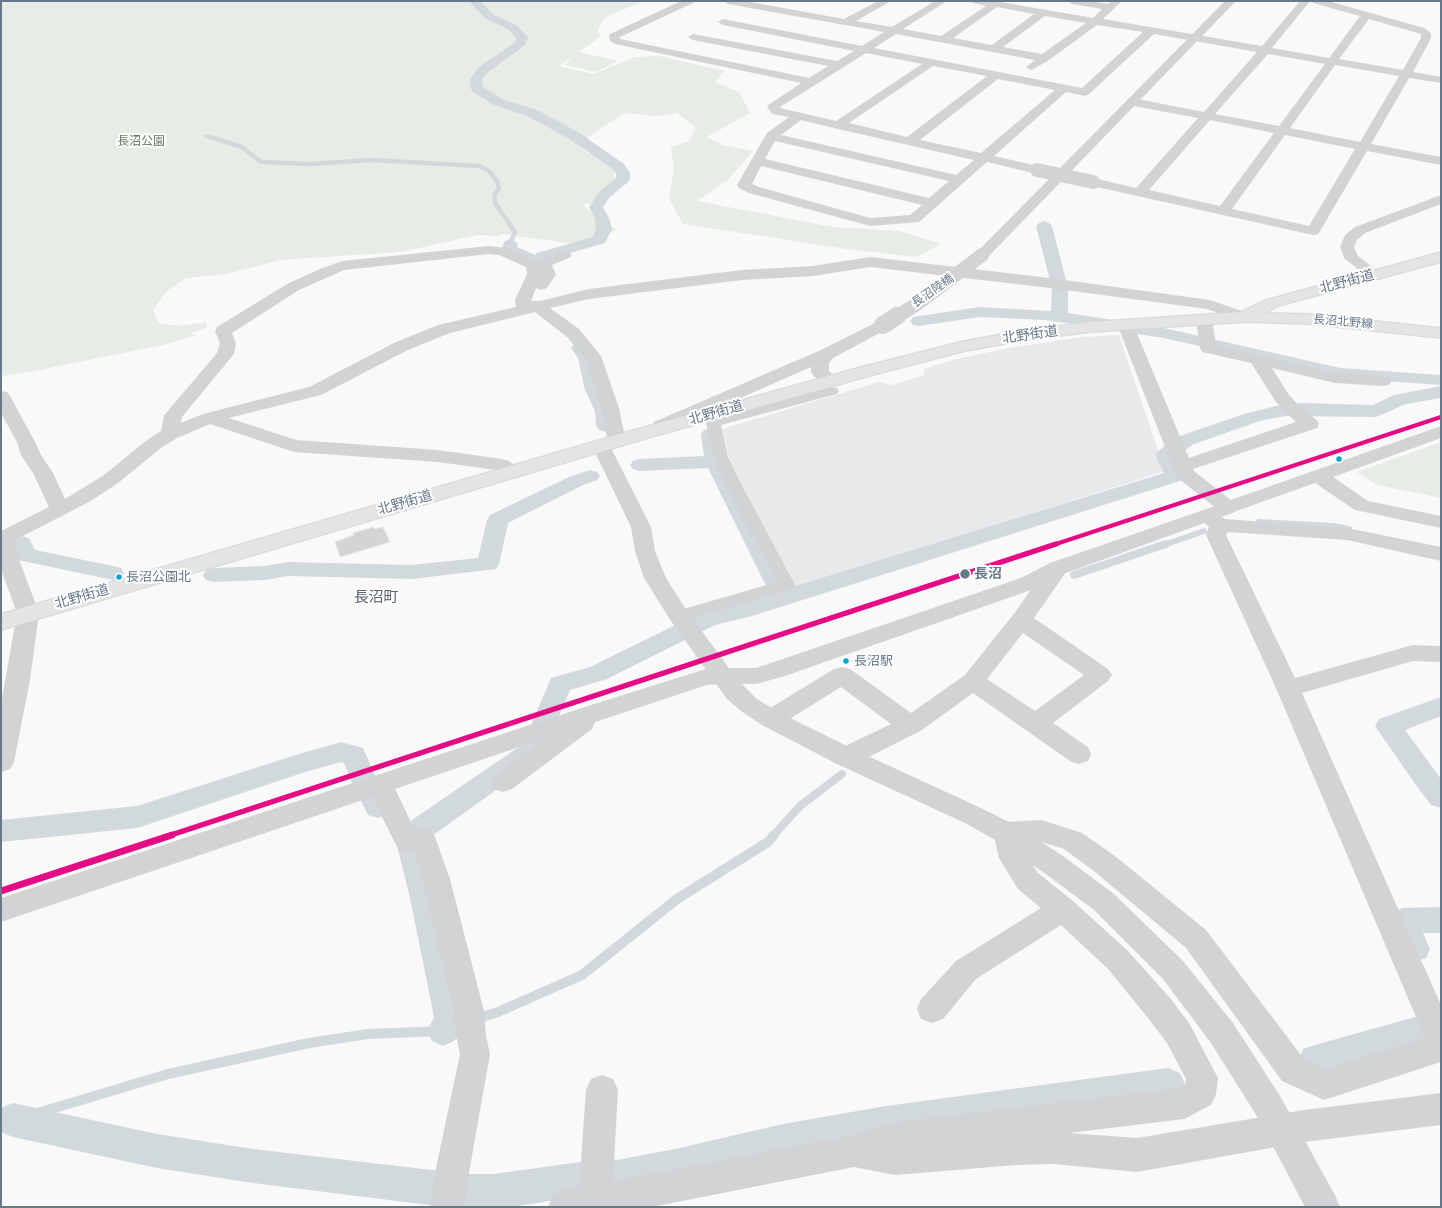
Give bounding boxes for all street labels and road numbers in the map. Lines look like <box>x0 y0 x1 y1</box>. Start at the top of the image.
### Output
street label: 北野街道 <box>1318 267 1376 297</box>
street label: 長沼陸橋 <box>909 271 957 311</box>
street label: 長沼北野線 <box>1312 312 1374 332</box>
street label: 北野街道 <box>1001 323 1059 347</box>
street label: 北野街道 <box>687 397 745 429</box>
street label: 北野街道 <box>376 487 434 519</box>
street label: 北野街道 <box>53 581 111 613</box>

